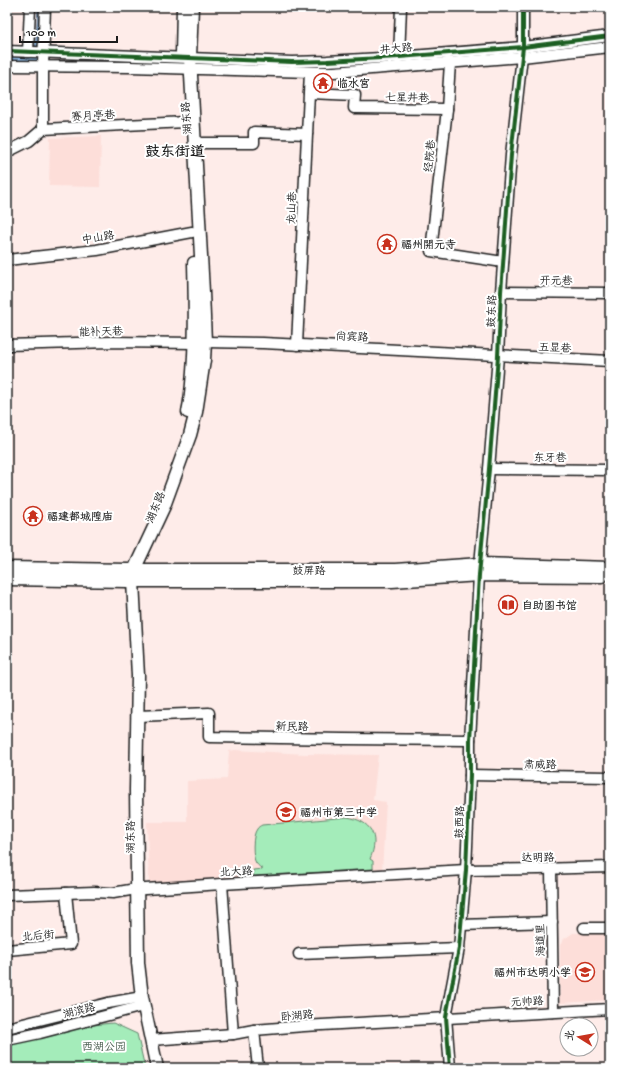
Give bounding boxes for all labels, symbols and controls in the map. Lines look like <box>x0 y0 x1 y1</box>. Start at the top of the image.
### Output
scale bar <box>20 18 117 44</box>
text: 100 m <box>25 27 56 41</box>
street label: 井大路 <box>379 42 413 57</box>
temple icon: 临水宫 <box>312 72 334 94</box>
place label: 临水宫 <box>337 77 370 91</box>
street label: 七星井巷 <box>385 92 429 105</box>
street label: 湖东路 <box>180 101 195 135</box>
street label: 赛月亭巷 <box>71 109 115 124</box>
street label: 经院巷 <box>422 139 439 173</box>
district label: 鼓东街道 <box>145 144 205 162</box>
street label: 龙山巷 <box>285 191 300 225</box>
street label: 中山路 <box>81 229 116 247</box>
temple icon: 福州開元寺 <box>376 233 398 255</box>
place label: 福州開元寺 <box>401 239 456 252</box>
street label: 开元巷 <box>539 275 573 288</box>
street label: 鼓东路 <box>485 294 500 328</box>
street label: 能补天巷 <box>79 325 123 339</box>
street label: 尚宾路 <box>335 330 369 345</box>
street label: 五显巷 <box>538 341 572 356</box>
street label: 东牙巷 <box>534 452 567 465</box>
street label: 湖东路 <box>144 490 169 525</box>
temple icon: 福建都城隍庙 <box>22 505 44 527</box>
place label: 福建都城隍庙 <box>47 511 113 524</box>
street label: 鼓屏路 <box>293 565 326 578</box>
library icon: 自助图书馆 <box>497 594 519 616</box>
place label: 自助图书馆 <box>522 600 577 613</box>
street label: 新民路 <box>275 721 309 734</box>
street label: 肃威路 <box>523 759 557 772</box>
school or university icon: 福州市第三中学 <box>275 801 297 823</box>
street label: 鼓西路 <box>453 805 468 839</box>
place label: 福州市第三中学 <box>300 807 377 820</box>
street label: 湖东路 <box>125 821 138 854</box>
street label: 达明路 <box>521 852 555 865</box>
street label: 北大路 <box>219 865 253 880</box>
street label: 海道里 <box>535 923 548 957</box>
street label: 北后街 <box>21 928 56 944</box>
school or university icon: 福州市达明小学 <box>574 961 596 983</box>
place label: 福州市达明小学 <box>494 967 571 980</box>
street label: 元帅路 <box>510 995 544 1010</box>
street label: 湖滨路 <box>62 1001 97 1022</box>
street label: 卧湖路 <box>280 1009 314 1024</box>
north arrow <box>559 1017 599 1057</box>
text: 北 <box>564 1029 578 1042</box>
park label: 西湖公园 <box>82 1041 126 1054</box>

